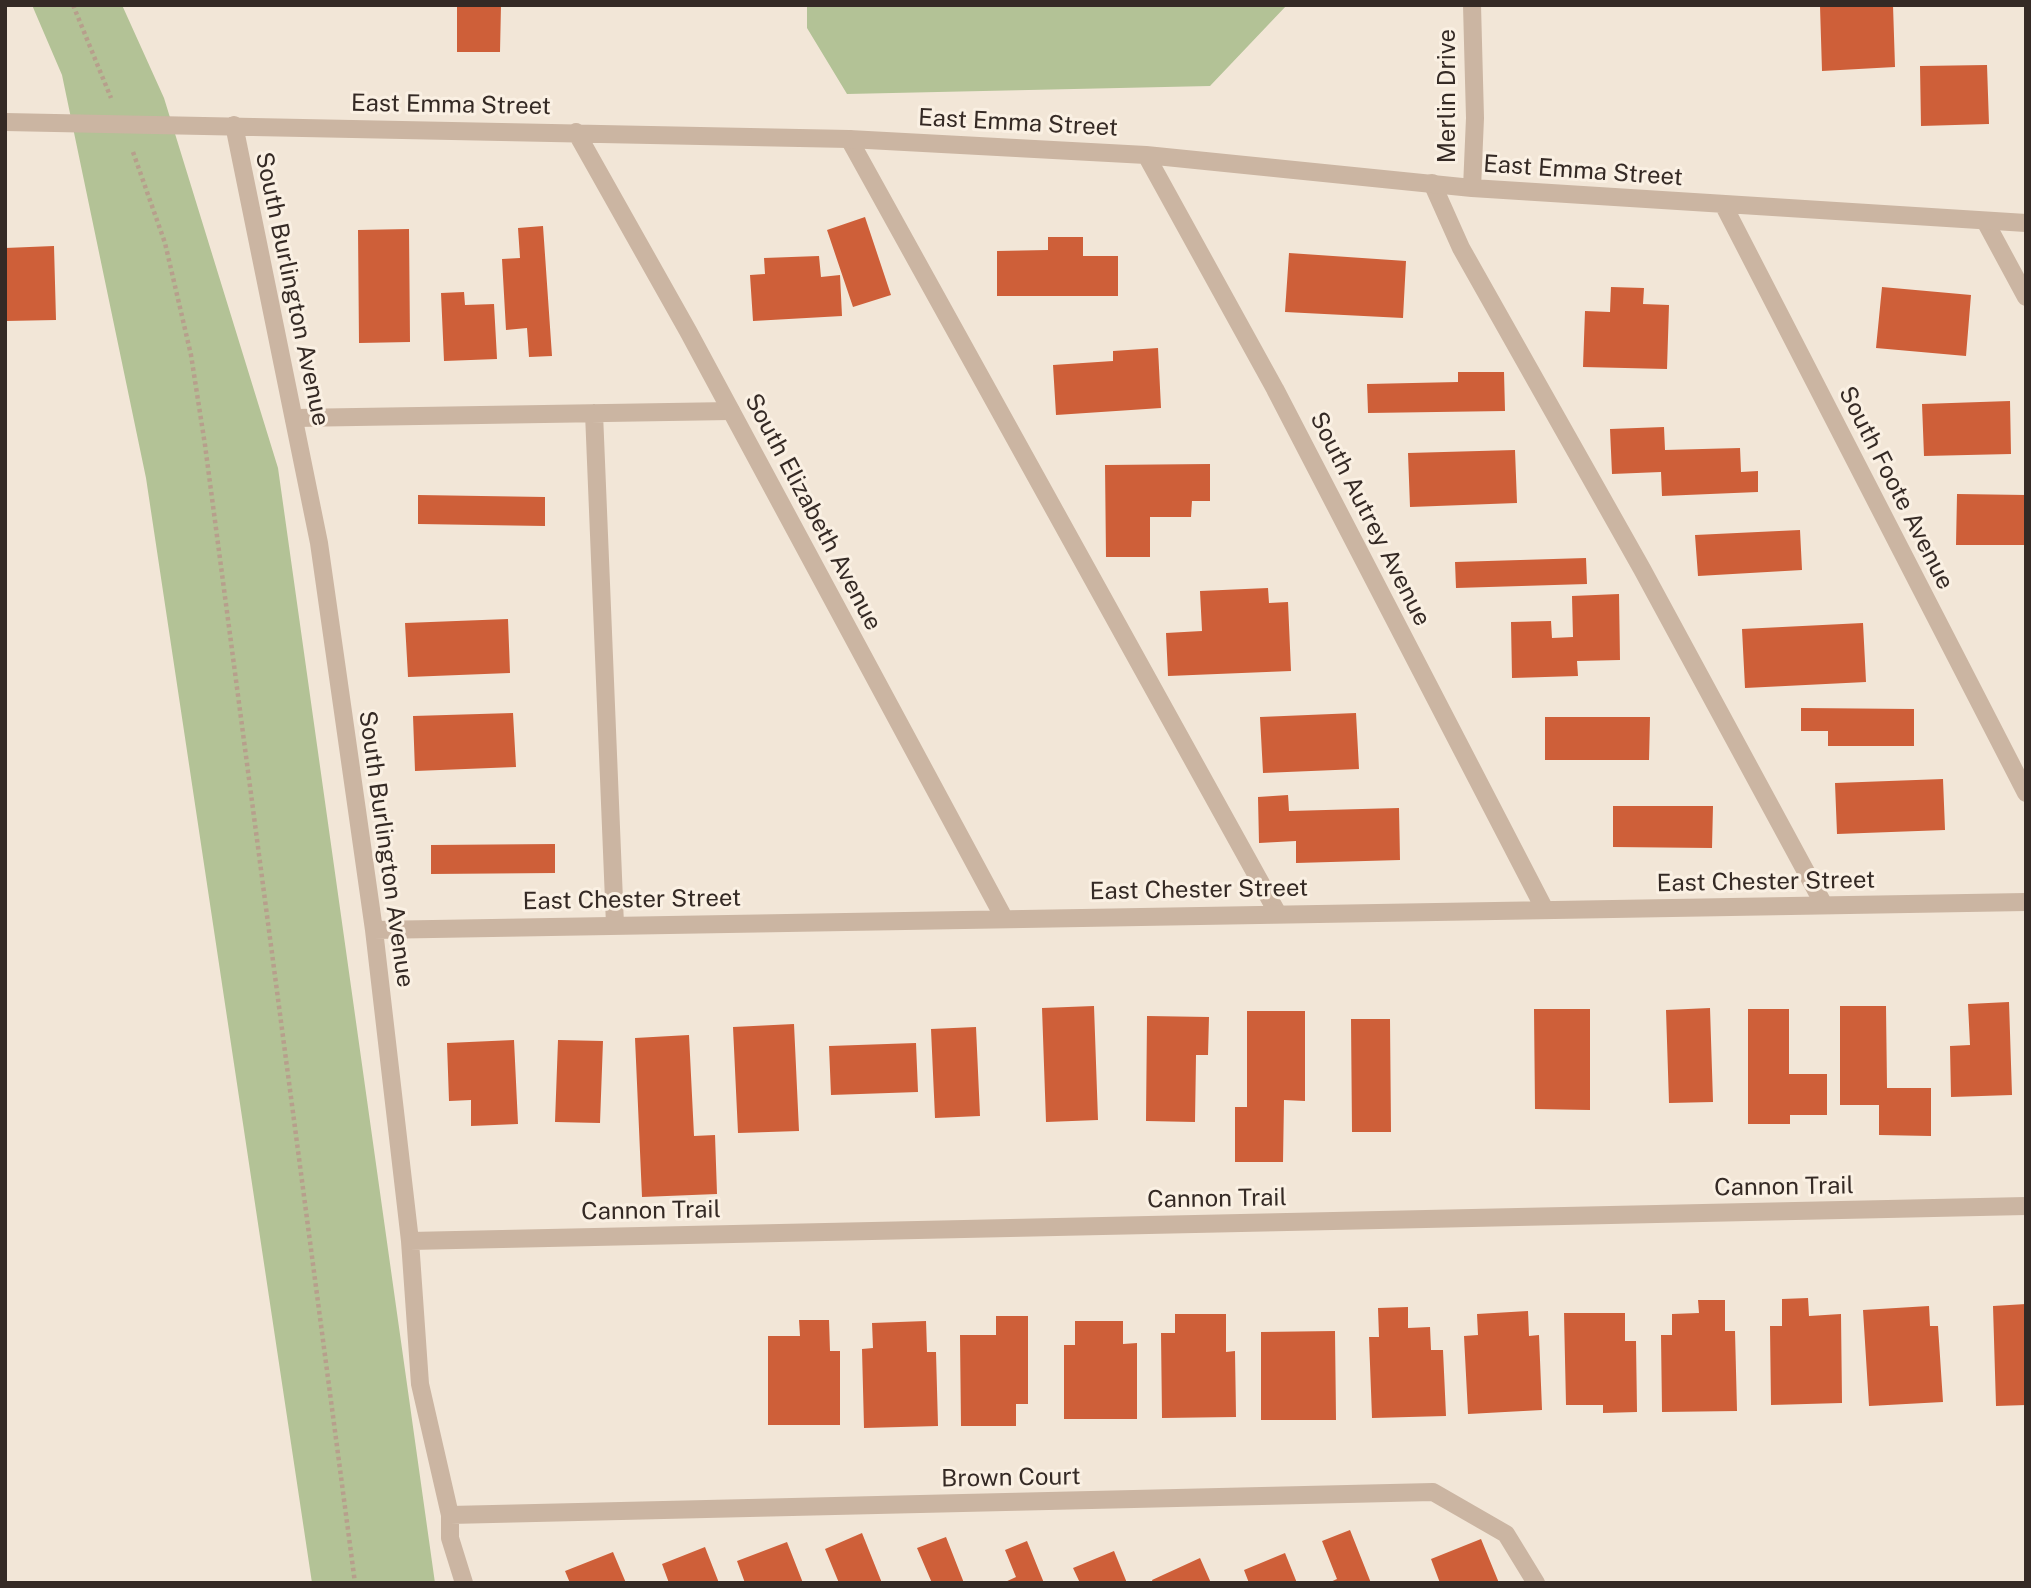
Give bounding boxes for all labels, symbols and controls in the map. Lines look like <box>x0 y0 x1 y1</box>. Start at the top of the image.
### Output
street label: Merlin Drive <box>1434 29 1462 163</box>
street label: East Emma Street <box>351 89 551 121</box>
street label: East Emma Street <box>917 103 1119 143</box>
street label: South Burlington Avenue <box>249 150 335 428</box>
street label: East Emma Street <box>1482 150 1684 192</box>
street label: South Foote Avenue <box>1832 382 1960 594</box>
street label: South Elizabeth Avenue <box>738 389 888 635</box>
street label: South Autrey Avenue <box>1304 407 1436 631</box>
street label: South Burlington Avenue <box>352 709 420 989</box>
street label: East Chester Street <box>1656 866 1876 898</box>
street label: East Chester Street <box>1089 874 1309 906</box>
street label: East Chester Street <box>522 884 742 916</box>
street label: Cannon Trail <box>1714 1171 1854 1203</box>
street label: Cannon Trail <box>1147 1183 1287 1215</box>
street label: Cannon Trail <box>581 1195 721 1227</box>
street label: Brown Court <box>941 1462 1081 1494</box>

